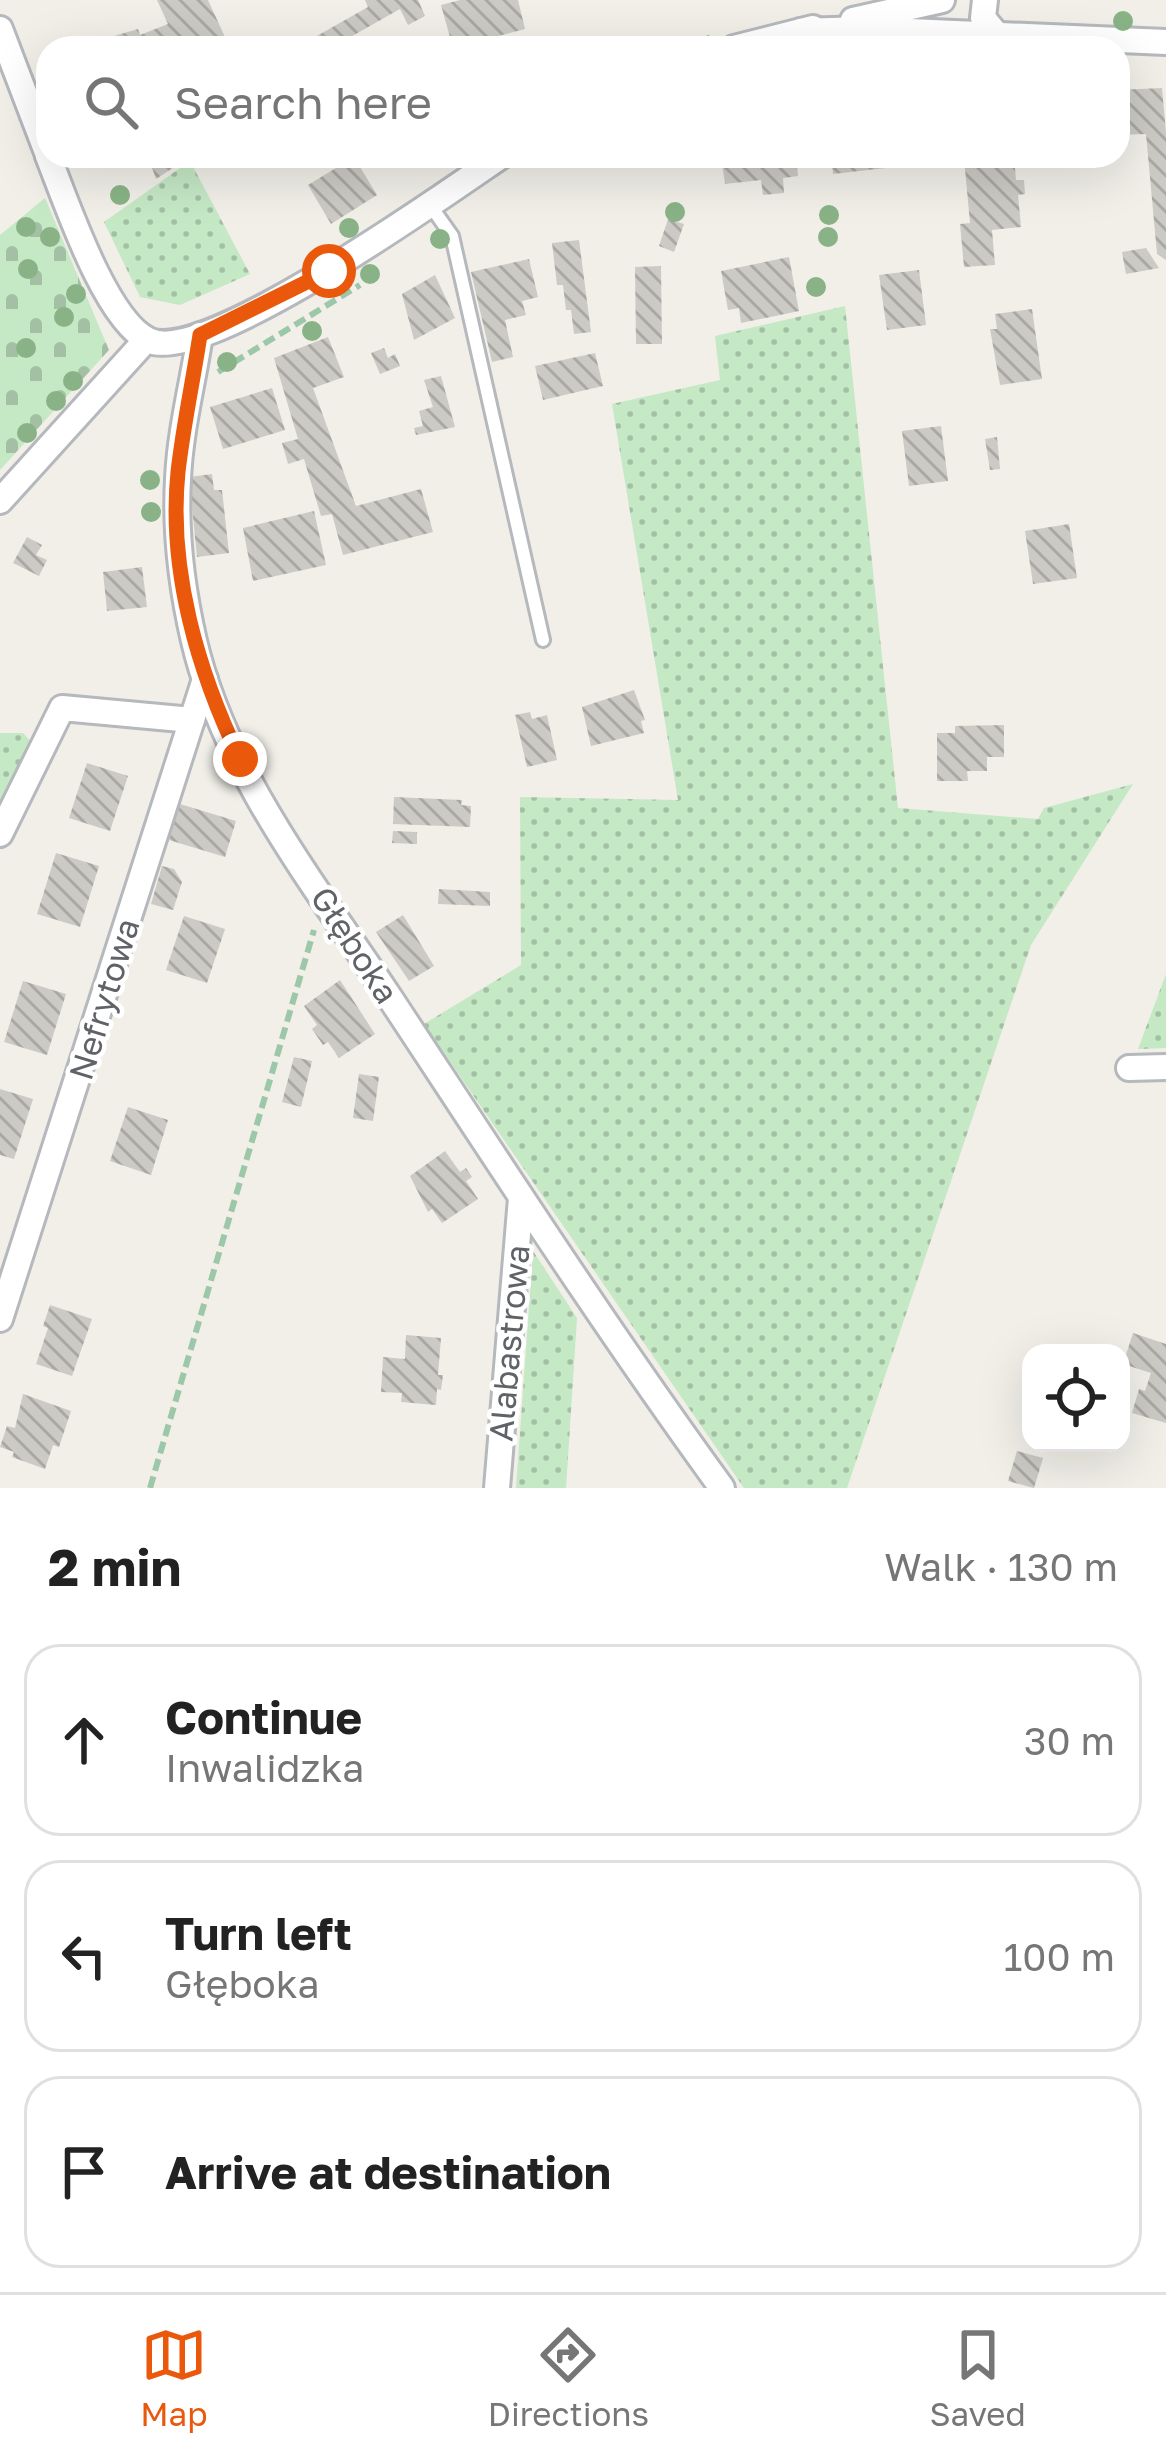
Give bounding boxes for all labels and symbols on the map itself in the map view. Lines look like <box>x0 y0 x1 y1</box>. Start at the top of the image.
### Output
route start <box>302 244 356 298</box>
route end <box>213 732 267 786</box>
street label: Głęboka <box>303 879 407 1010</box>
street label: Nefrytowa <box>61 913 147 1084</box>
street label: Alabastrowa <box>480 1243 537 1443</box>

